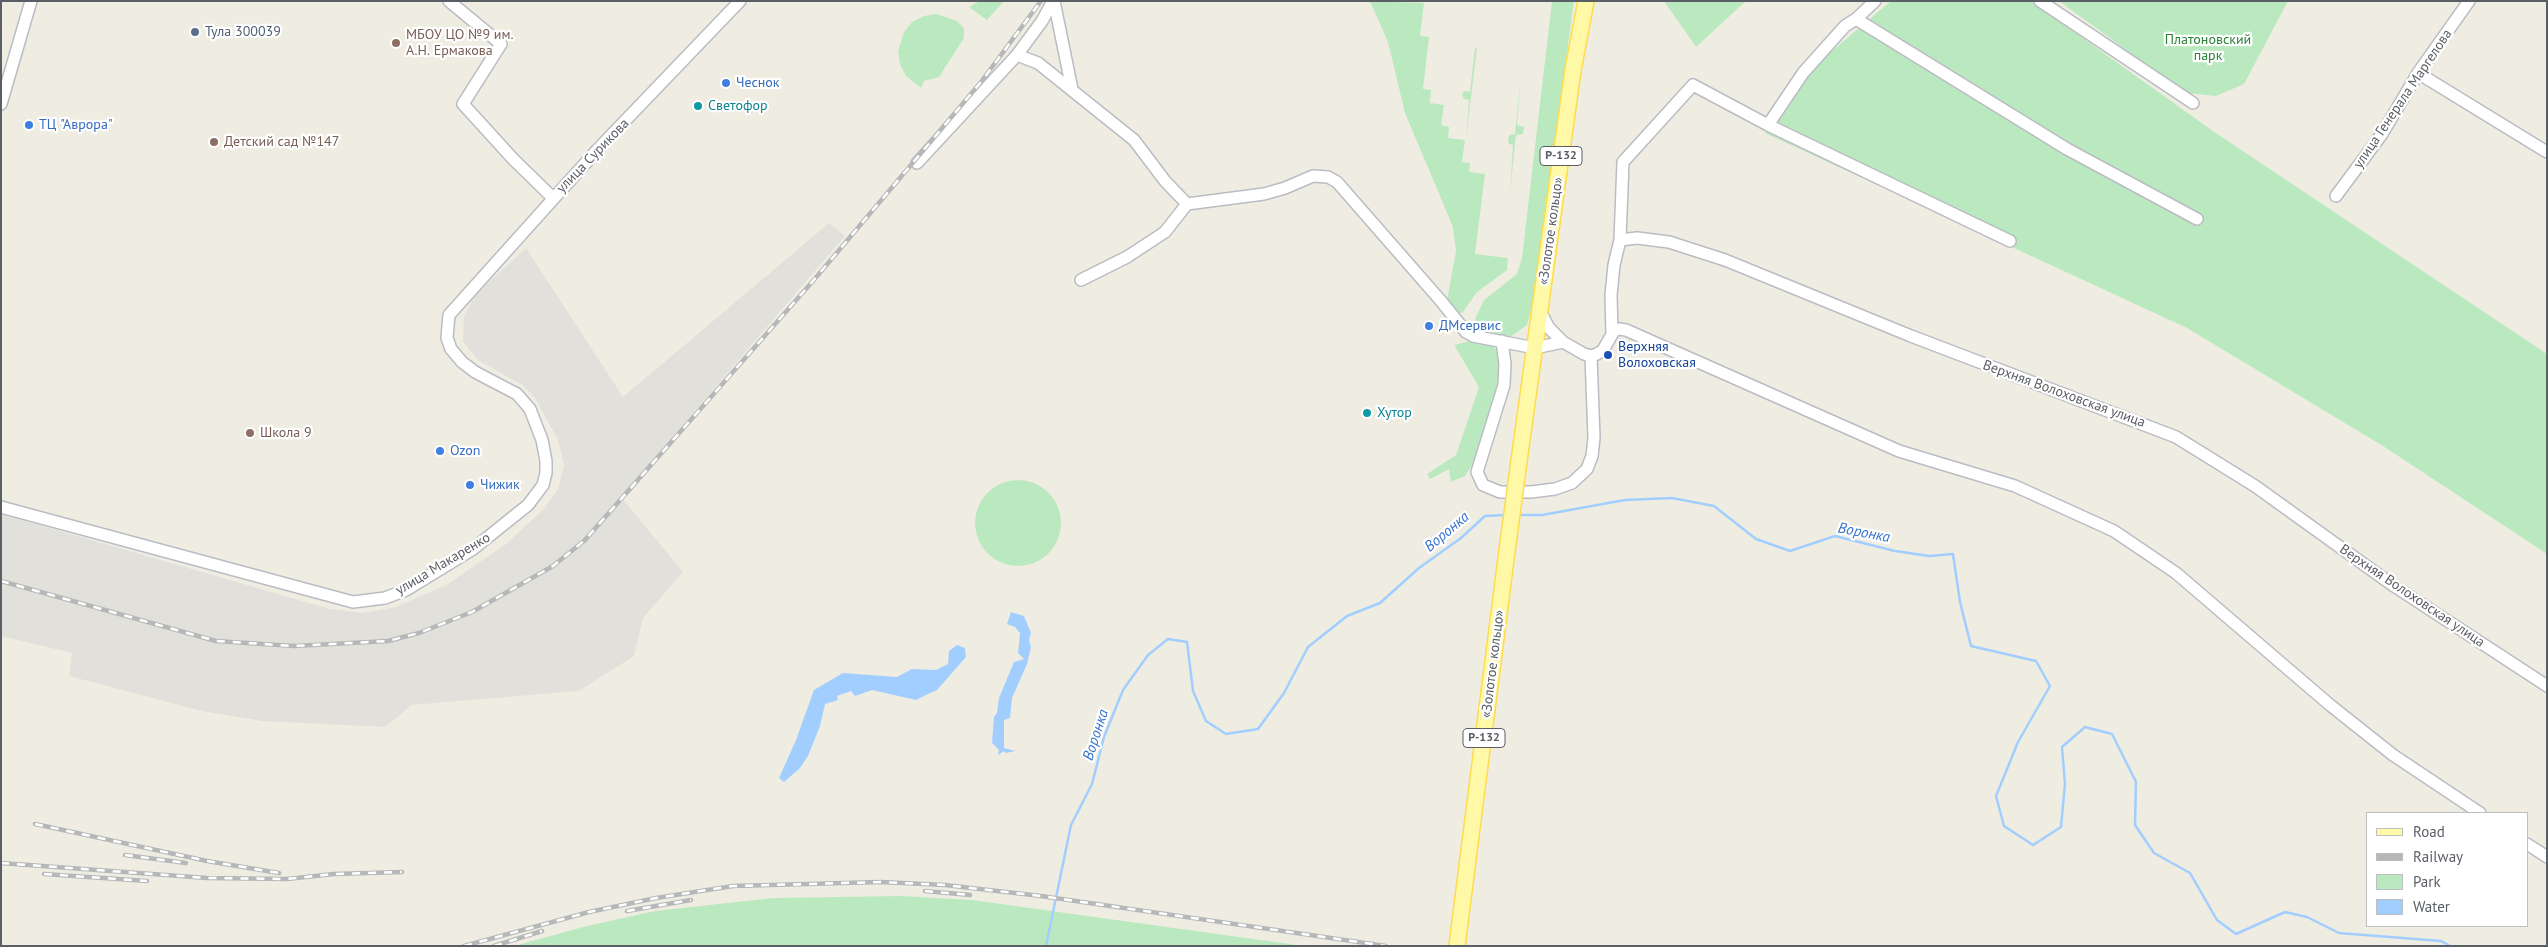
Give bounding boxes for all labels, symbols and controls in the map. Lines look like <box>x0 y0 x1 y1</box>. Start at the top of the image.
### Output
place label: Тула 300039 <box>205 24 281 40</box>
marker: Тула 300039 <box>189 26 201 38</box>
street label: улица Генерала Маргелова <box>2350 26 2456 172</box>
place label: МБОУ ЦО №9 им. А.Н. Ермакова <box>406 27 513 59</box>
park label: Платоновский парк <box>2165 32 2251 64</box>
marker: МБОУ ЦО №9 им. А.Н. Ермакова <box>390 37 402 49</box>
place label: Чеснок <box>736 75 779 91</box>
marker: Чеснок <box>720 77 732 89</box>
place label: Светофор <box>708 98 768 114</box>
marker: Светофор <box>692 100 704 112</box>
street label: улица Сурикова <box>553 115 633 197</box>
place label: ТЦ "Аврора" <box>39 117 113 133</box>
marker: ТЦ "Аврора" <box>23 119 35 131</box>
place label: Детский сад №147 <box>224 134 339 150</box>
marker: Детский сад №147 <box>208 136 220 148</box>
road number: Р-132 <box>1540 146 1582 166</box>
street label: «Золотое кольцо» <box>1535 176 1567 286</box>
place label: ДМсервис <box>1439 318 1501 334</box>
marker: ДМсервис <box>1423 320 1435 332</box>
place label: Верхняя Волоховская <box>1618 339 1696 372</box>
marker: Верхняя Волоховская <box>1602 349 1614 361</box>
street label: Верхняя Волоховская улица <box>1981 357 2147 431</box>
place label: Хутор <box>1377 405 1412 421</box>
marker: Хутор <box>1361 407 1373 419</box>
place label: Школа 9 <box>260 425 312 441</box>
marker: Школа 9 <box>244 427 256 439</box>
place label: Ozon <box>450 443 480 459</box>
marker: Ozon <box>434 445 446 457</box>
place label: Чижик <box>480 477 520 493</box>
marker: Чижик <box>464 479 476 491</box>
water label: Воронка <box>1421 508 1473 556</box>
water label: Воронка <box>1836 519 1892 547</box>
street label: улица Макаренко <box>393 529 493 599</box>
street label: Верхняя Волоховская улица <box>2336 541 2488 651</box>
street label: «Золотое кольцо» <box>1478 609 1508 719</box>
water label: Воронка <box>1079 707 1113 763</box>
road number: Р-132 <box>1463 728 1505 748</box>
legend <box>2366 812 2528 927</box>
text: Road <box>2413 822 2445 841</box>
text: Railway <box>2413 847 2463 866</box>
text: Park <box>2413 872 2441 891</box>
text: Water <box>2413 897 2450 916</box>

